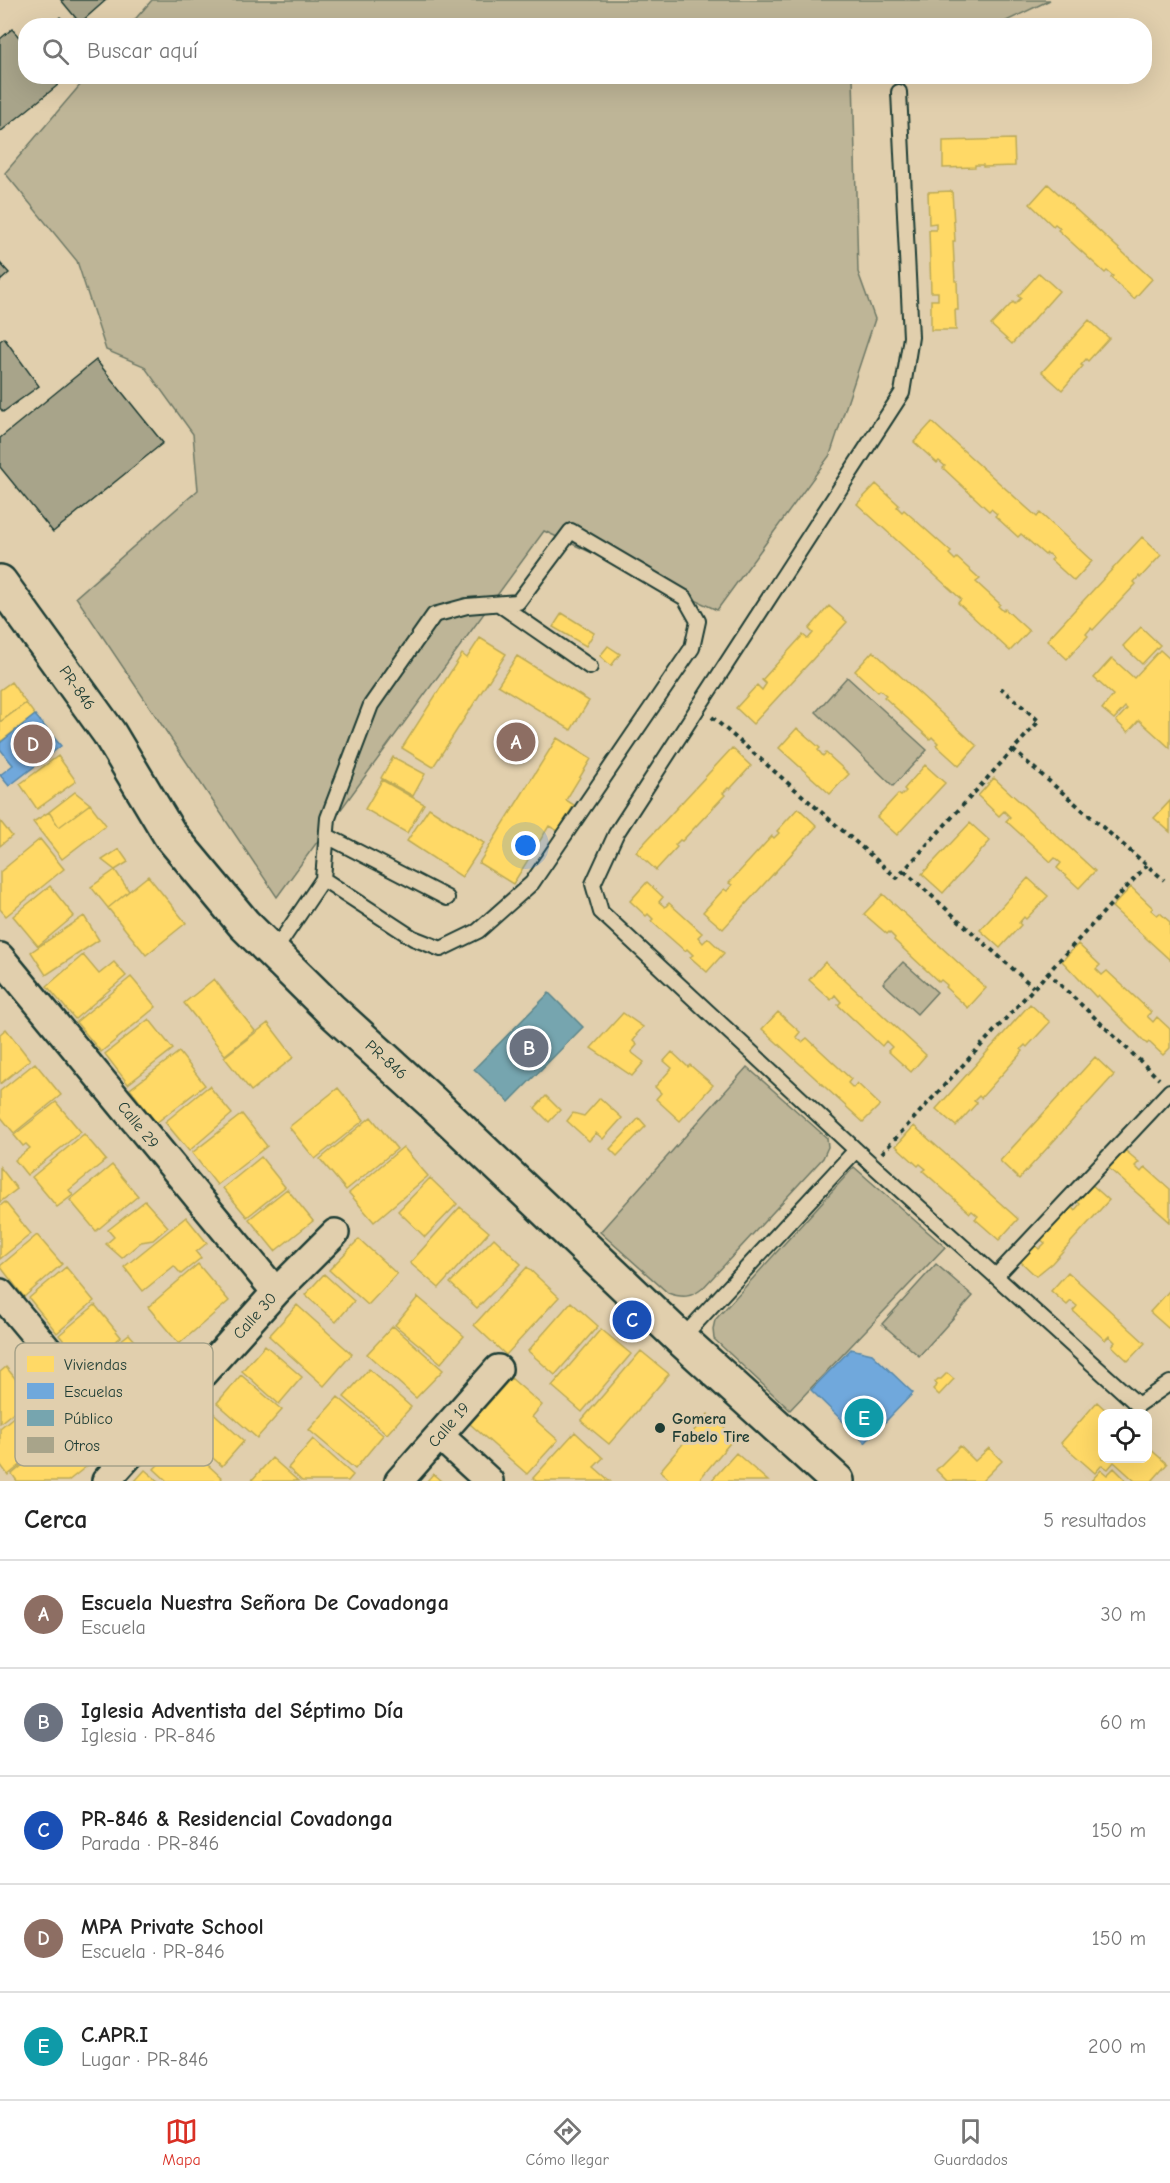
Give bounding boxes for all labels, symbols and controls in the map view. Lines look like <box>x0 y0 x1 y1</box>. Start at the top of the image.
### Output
search box <box>18 18 1152 84</box>
icon: search <box>39 35 72 68</box>
text: Buscar aquí <box>87 38 198 64</box>
street label: PR-846 <box>55 663 99 713</box>
pin: A <box>496 720 536 764</box>
pin: D <box>14 722 52 766</box>
your location <box>511 831 540 860</box>
pin: B <box>510 1026 548 1070</box>
street label: PR-846 <box>362 1037 410 1083</box>
street label: Calle 29 <box>114 1098 162 1152</box>
street label: Calle 30 <box>229 1289 281 1343</box>
pin: C <box>612 1298 652 1342</box>
legend <box>15 1343 213 1466</box>
text: Viviendas <box>64 1356 127 1374</box>
text: Escuelas <box>64 1383 123 1401</box>
pin: E <box>844 1396 884 1440</box>
street label: Calle 19 <box>425 1399 473 1451</box>
map controls <box>1098 1409 1152 1463</box>
button: locate <box>1098 1409 1152 1463</box>
text: Público <box>64 1410 113 1428</box>
place label: Gomera Fabelo Tire <box>672 1410 750 1446</box>
marker: Gomera Fabelo Tire <box>653 1421 667 1435</box>
text: Otros <box>64 1437 100 1455</box>
text: Cerca <box>24 1505 88 1535</box>
text: 5 resultados <box>1043 1509 1146 1532</box>
text: Escuela Nuestra Señora De Covadonga <box>81 1590 449 1616</box>
text: A <box>38 1603 49 1626</box>
text: 30 m <box>1100 1603 1146 1626</box>
text: Escuela <box>81 1616 146 1639</box>
text: Iglesia Adventista del Séptimo Día <box>81 1698 404 1724</box>
text: B <box>37 1711 50 1734</box>
text: 60 m <box>1100 1711 1146 1734</box>
text: Iglesia · PR-846 <box>81 1724 216 1747</box>
text: PR-846 & Residencial Covadonga <box>81 1806 393 1832</box>
text: C <box>37 1819 50 1842</box>
text: 150 m <box>1092 1819 1146 1842</box>
text: Parada · PR-846 <box>81 1832 219 1855</box>
text: MPA Private School <box>81 1914 264 1940</box>
text: D <box>37 1927 50 1950</box>
text: 150 m <box>1092 1927 1146 1950</box>
text: Escuela · PR-846 <box>81 1940 225 1963</box>
text: C.APR.I <box>81 2022 148 2048</box>
text: E <box>38 2035 49 2058</box>
text: 200 m <box>1088 2035 1146 2058</box>
text: Lugar · PR-846 <box>81 2048 209 2071</box>
tab: Mapa <box>162 2115 201 2169</box>
tab: Cómo llegar <box>525 2115 609 2169</box>
tab: Guardados <box>934 2115 1008 2169</box>

